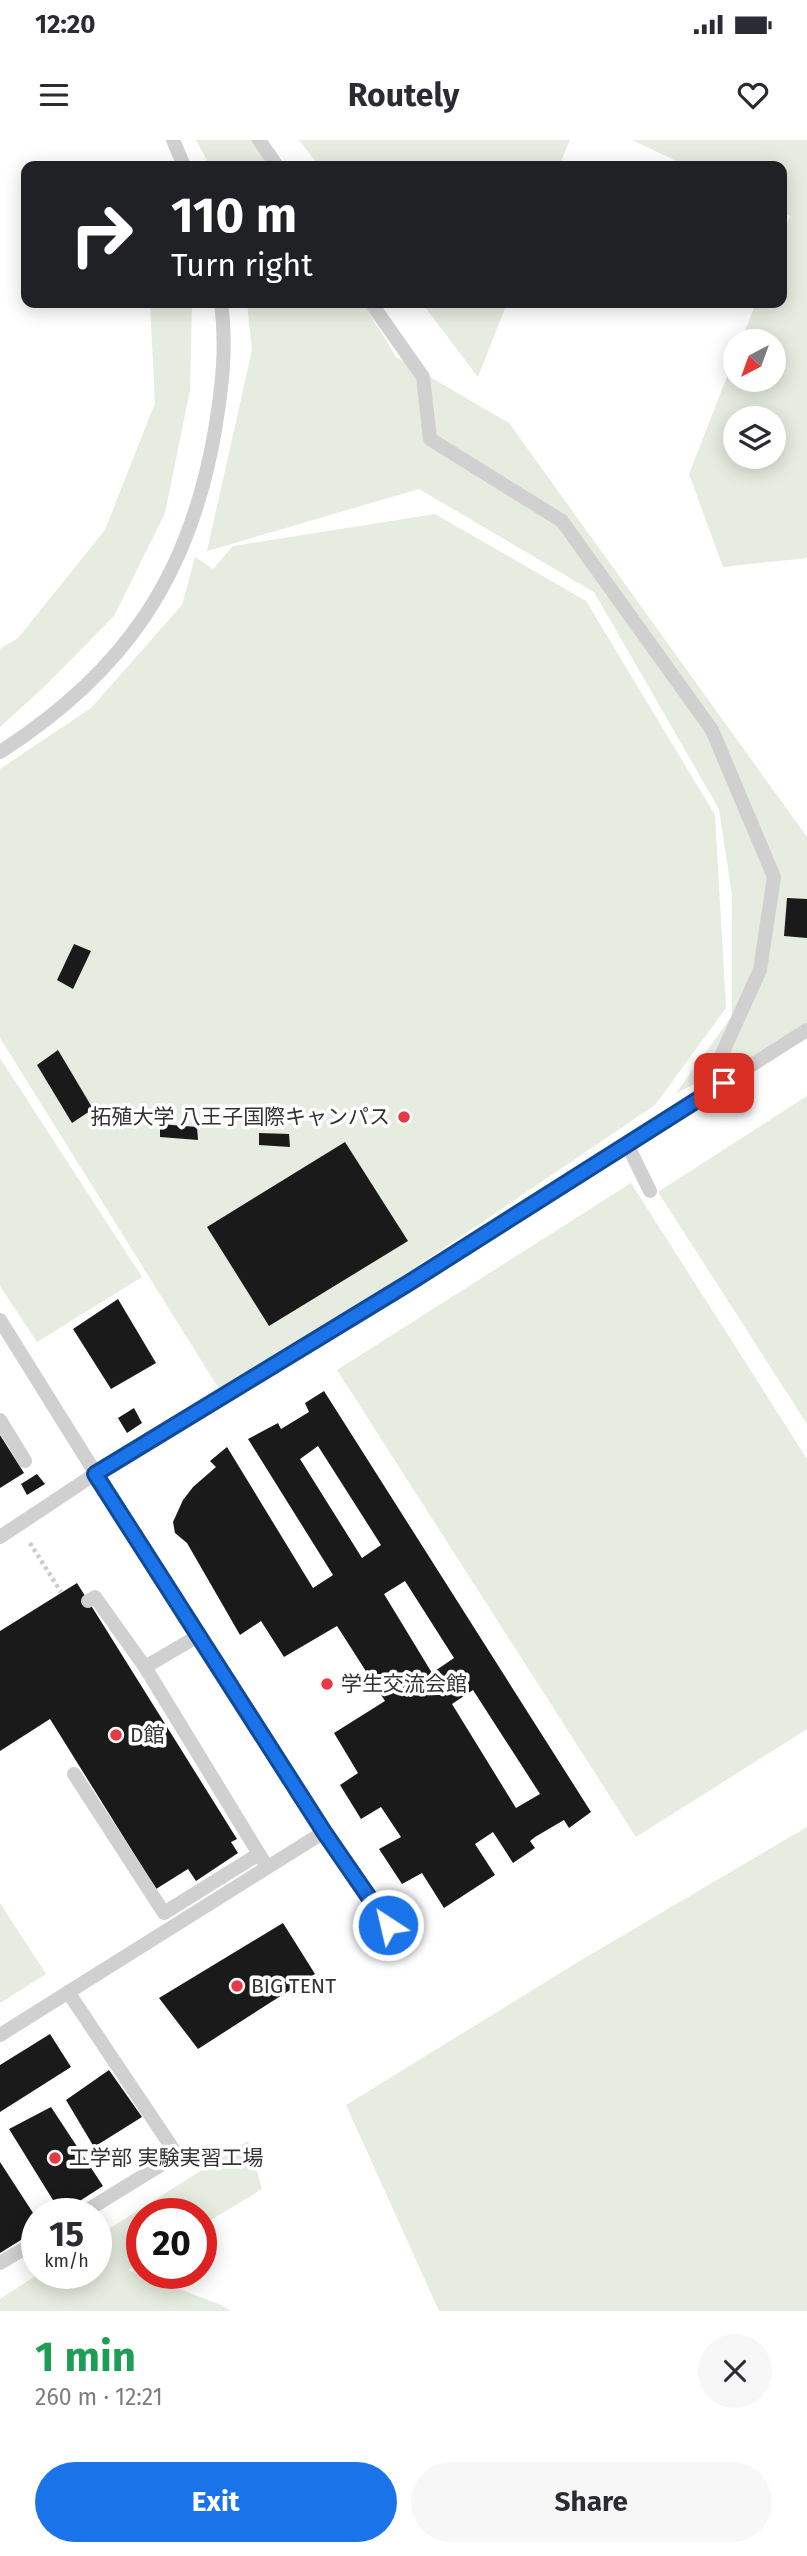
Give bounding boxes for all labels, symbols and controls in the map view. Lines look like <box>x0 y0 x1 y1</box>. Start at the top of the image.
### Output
text: 12:20 <box>35 9 95 40</box>
icon: menu <box>35 76 73 114</box>
text: Routely <box>348 76 459 114</box>
icon: heart <box>734 76 772 114</box>
text: 110 m <box>171 186 297 245</box>
icon: right <box>56 189 147 280</box>
text: Turn right <box>171 246 313 284</box>
north arrow <box>723 329 786 392</box>
map controls <box>723 329 786 469</box>
button: layers <box>723 406 786 469</box>
pin <box>694 1053 754 1113</box>
icon: arrive <box>705 1064 743 1102</box>
place label: 拓殖大学 八王子国際キャンパス <box>90 1104 390 1130</box>
marker: 拓殖大学 八王子国際キャンパス <box>396 1109 412 1125</box>
place label: 学生交流会館 <box>341 1671 467 1697</box>
marker: 学生交流会館 <box>319 1676 335 1692</box>
place label: D館 <box>130 1722 165 1748</box>
marker: D館 <box>108 1727 124 1743</box>
position arrow <box>351 1888 425 1962</box>
place label: BIG TENT <box>251 1973 336 1999</box>
marker: BIG TENT <box>229 1978 245 1994</box>
place label: 工学部 実験実習工場 <box>69 2145 264 2171</box>
marker: 工学部 実験実習工場 <box>47 2150 63 2166</box>
speed limit sign: 20 <box>126 2198 217 2289</box>
text: 15 <box>49 2213 84 2255</box>
text: km/h <box>44 2250 89 2272</box>
text: 1 min <box>35 2332 136 2382</box>
button: close <box>698 2334 772 2408</box>
text: 260 m · 12:21 <box>35 2383 163 2411</box>
button: Exit <box>35 2462 397 2542</box>
button: Share <box>411 2462 772 2542</box>

